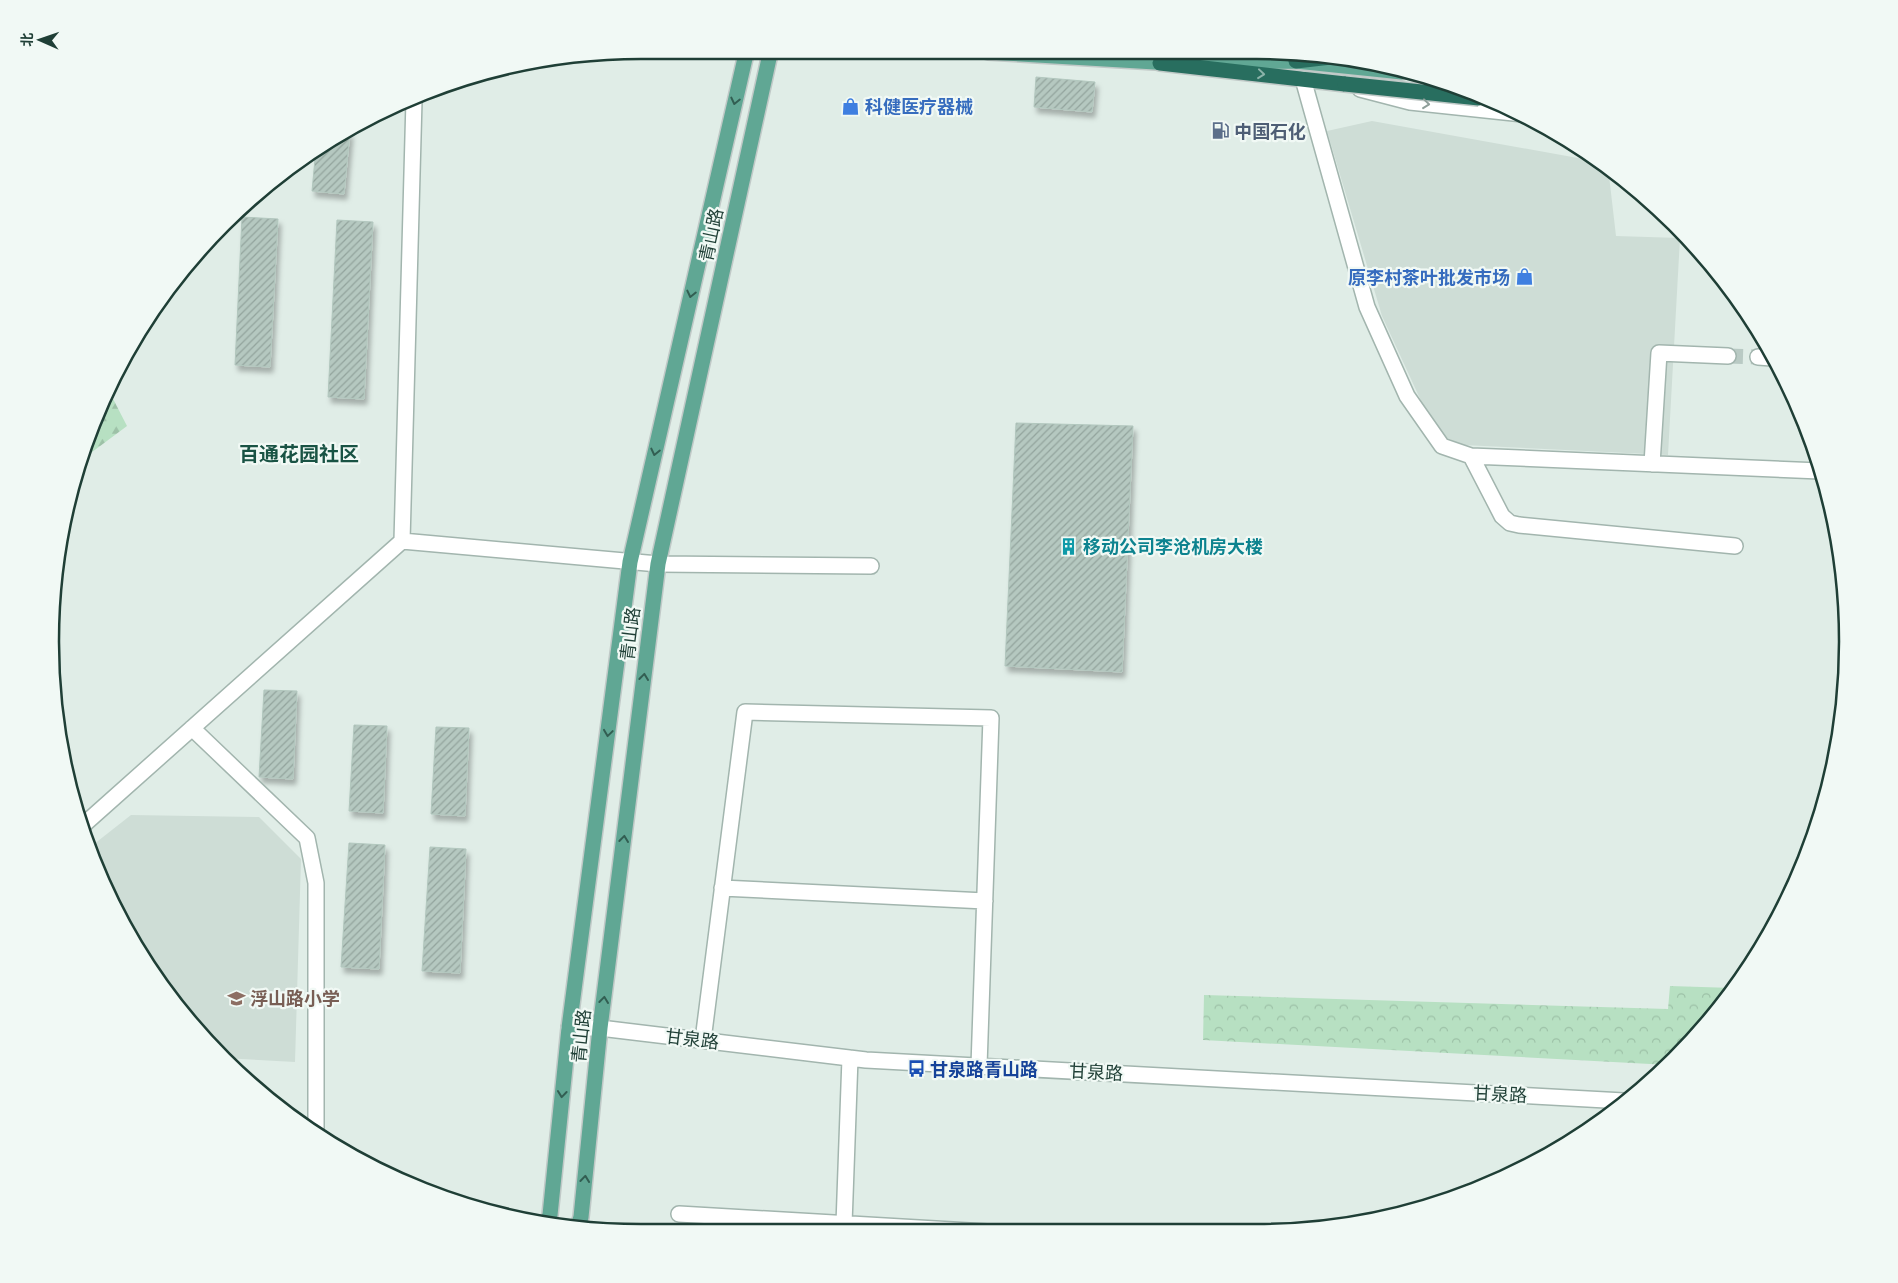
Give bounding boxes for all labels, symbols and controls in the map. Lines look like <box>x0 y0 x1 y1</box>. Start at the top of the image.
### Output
north arrow <box>15 15 65 65</box>
text: 北 <box>19 32 35 47</box>
one-way arrow <box>1257 68 1265 79</box>
shop icon: 科健医疗器械 <box>841 96 861 116</box>
place label: 科健医疗器械 <box>865 96 973 117</box>
one-way arrow <box>730 97 741 106</box>
one-way arrow <box>1422 98 1430 109</box>
fuel station icon: 中国石化 <box>1210 121 1230 141</box>
place label: 中国石化 <box>1234 121 1306 142</box>
street label: 青山路 <box>695 206 727 264</box>
place label: 原李村茶叶批发市场 <box>1348 267 1510 288</box>
shop icon: 原李村茶叶批发市场 <box>1514 267 1534 287</box>
one-way arrow <box>686 289 697 298</box>
district label: 百通花园社区 <box>239 442 359 466</box>
one-way arrow <box>650 448 661 457</box>
building icon: 移动公司李沧机房大楼 <box>1059 536 1079 556</box>
place label: 移动公司李沧机房大楼 <box>1083 536 1263 557</box>
street label: 青山路 <box>616 606 644 662</box>
one-way arrow <box>638 673 649 681</box>
one-way arrow <box>603 729 614 737</box>
one-way arrow <box>618 834 629 842</box>
school or university icon: 浮山路小学 <box>226 988 246 1008</box>
place label: 浮山路小学 <box>250 988 340 1009</box>
one-way arrow <box>598 995 609 1003</box>
street label: 青山路 <box>568 1008 594 1064</box>
street label: 甘泉路 <box>664 1025 720 1053</box>
bus stop icon: 甘泉路青山路 <box>906 1059 926 1079</box>
place label: 甘泉路青山路 <box>930 1059 1038 1080</box>
street label: 甘泉路 <box>1068 1060 1124 1084</box>
street label: 甘泉路 <box>1472 1082 1528 1106</box>
one-way arrow <box>557 1090 568 1098</box>
one-way arrow <box>579 1174 590 1182</box>

